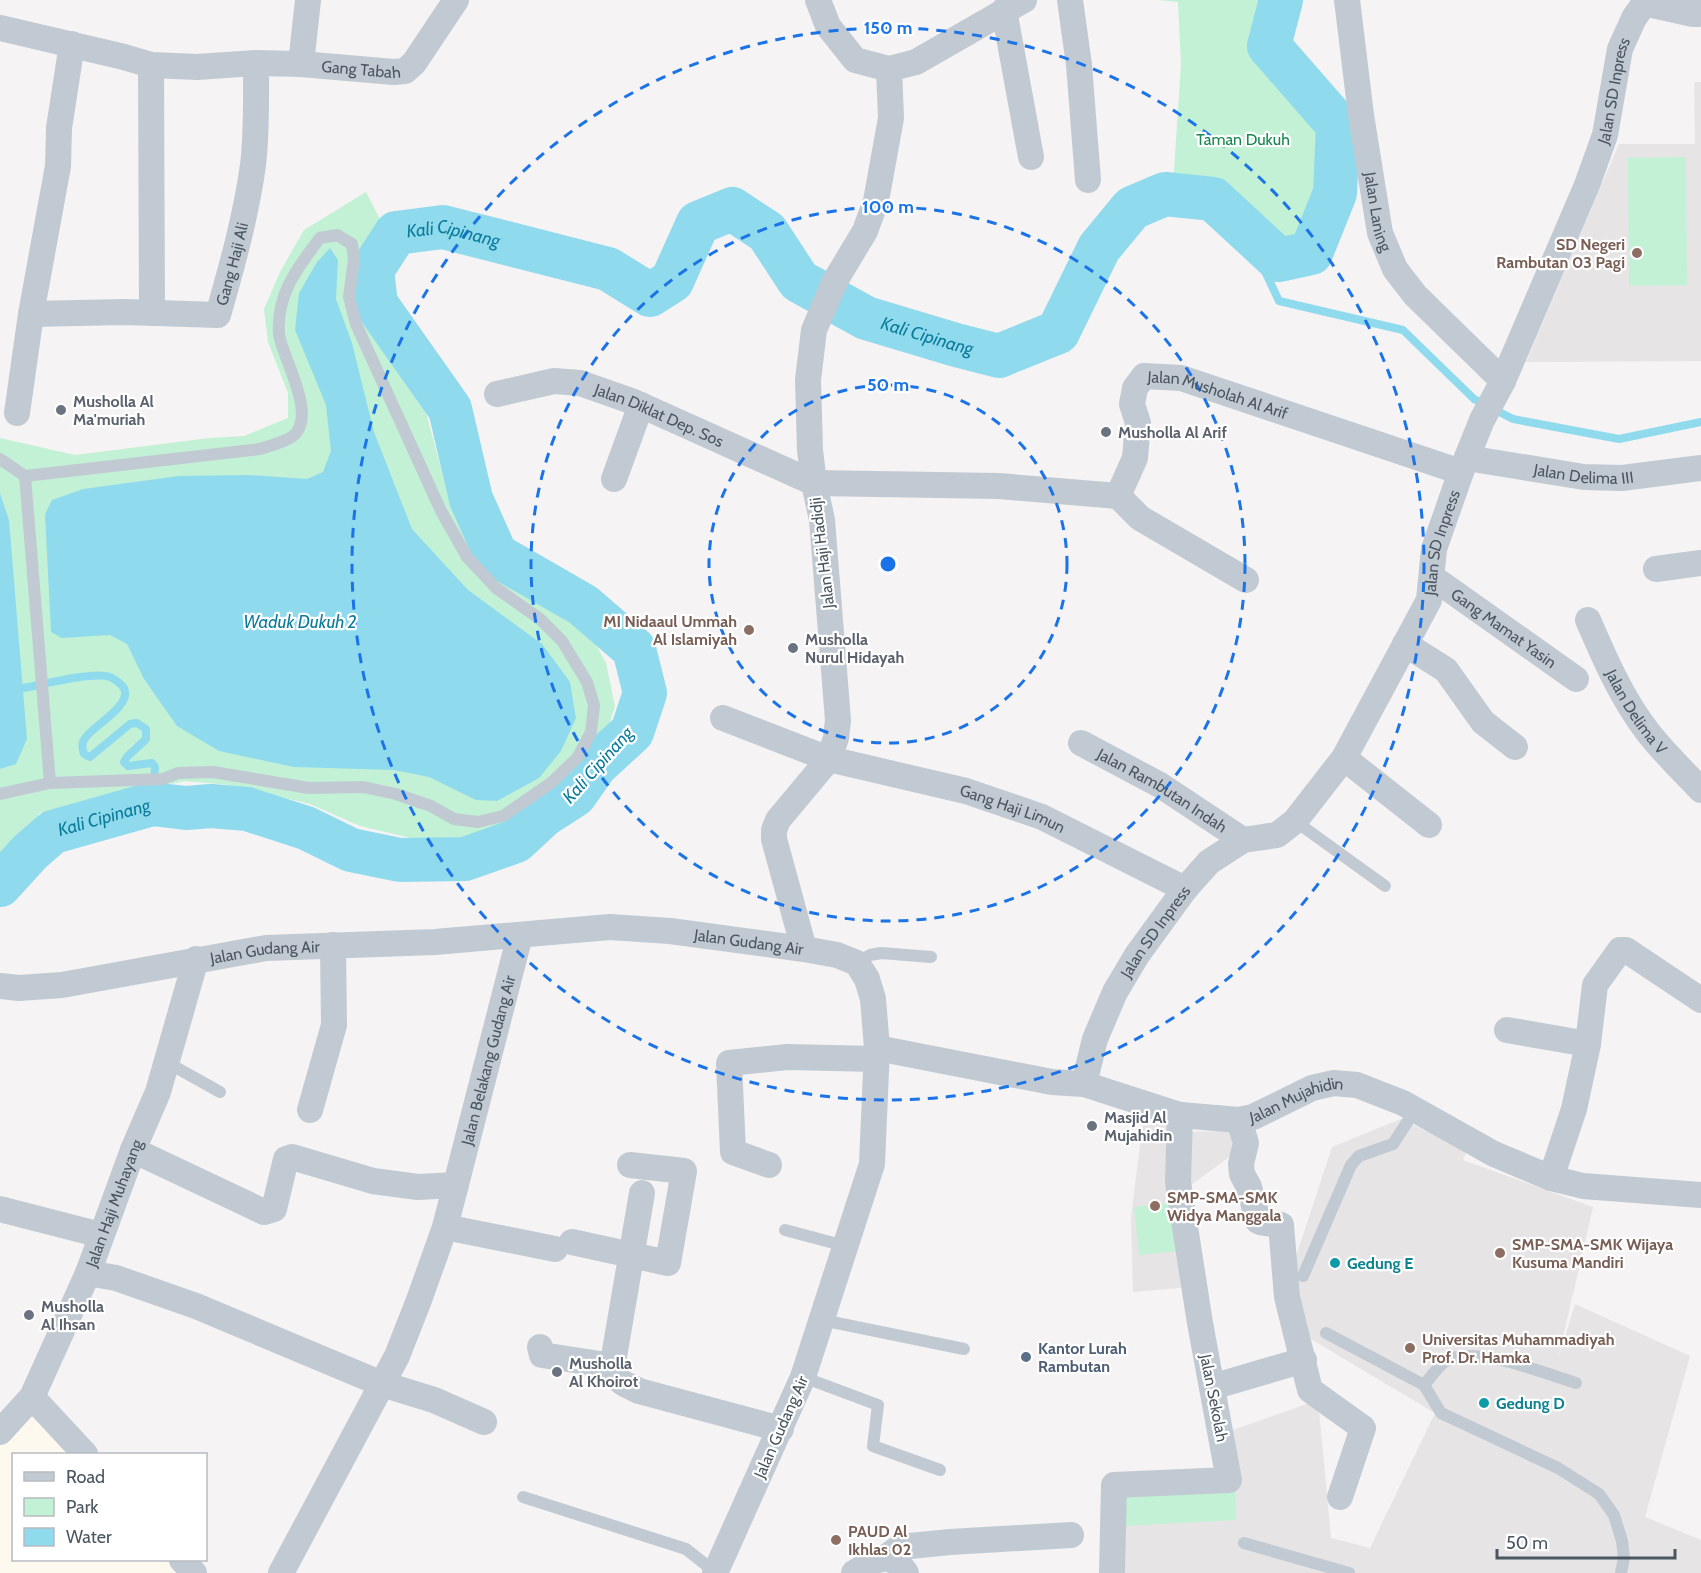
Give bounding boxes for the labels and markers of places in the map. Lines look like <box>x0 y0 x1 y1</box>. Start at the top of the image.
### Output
place label: SD Negeri Rambutan 03 Pagi <box>1496 235 1625 272</box>
marker: SD Negeri Rambutan 03 Pagi <box>1630 246 1644 260</box>
place label: Musholla Al Ma'muriah <box>73 392 154 429</box>
marker: Musholla Al Ma'muriah <box>54 403 68 417</box>
place label: Musholla Al Arif <box>1118 423 1227 442</box>
marker: Musholla Al Arif <box>1099 425 1113 439</box>
centre of rings <box>878 554 898 574</box>
place label: MI Nidaaul Ummah Al Islamiyah <box>603 612 737 649</box>
marker: MI Nidaaul Ummah Al Islamiyah <box>742 623 756 637</box>
place label: Musholla Nurul Hidayah <box>805 630 904 667</box>
marker: Musholla Nurul Hidayah <box>786 641 800 655</box>
place label: Masjid Al Mujahidin <box>1104 1108 1172 1145</box>
marker: Masjid Al Mujahidin <box>1085 1119 1099 1133</box>
place label: SMP-SMA-SMK Widya Manggala <box>1167 1188 1282 1225</box>
marker: SMP-SMA-SMK Widya Manggala <box>1148 1199 1162 1213</box>
place label: SMP-SMA-SMK Wijaya Kusuma Mandiri <box>1512 1235 1673 1272</box>
marker: SMP-SMA-SMK Wijaya Kusuma Mandiri <box>1493 1246 1507 1260</box>
place label: Gedung E <box>1347 1254 1413 1273</box>
marker: Gedung E <box>1328 1256 1342 1270</box>
place label: Musholla Al Ihsan <box>41 1297 104 1334</box>
marker: Musholla Al Ihsan <box>22 1308 36 1322</box>
place label: Universitas Muhammadiyah Prof. Dr. Hamka <box>1422 1330 1614 1367</box>
place label: Kantor Lurah Rambutan <box>1038 1339 1127 1376</box>
marker: Universitas Muhammadiyah Prof. Dr. Hamka <box>1403 1341 1417 1355</box>
marker: Kantor Lurah Rambutan <box>1019 1350 1033 1364</box>
place label: Musholla Al Khoirot <box>569 1354 639 1391</box>
marker: Musholla Al Khoirot <box>550 1365 564 1379</box>
place label: Gedung D <box>1496 1394 1565 1413</box>
marker: Gedung D <box>1477 1396 1491 1410</box>
place label: PAUD Al Ikhlas 02 <box>848 1522 911 1559</box>
marker: PAUD Al Ikhlas 02 <box>829 1533 843 1547</box>

